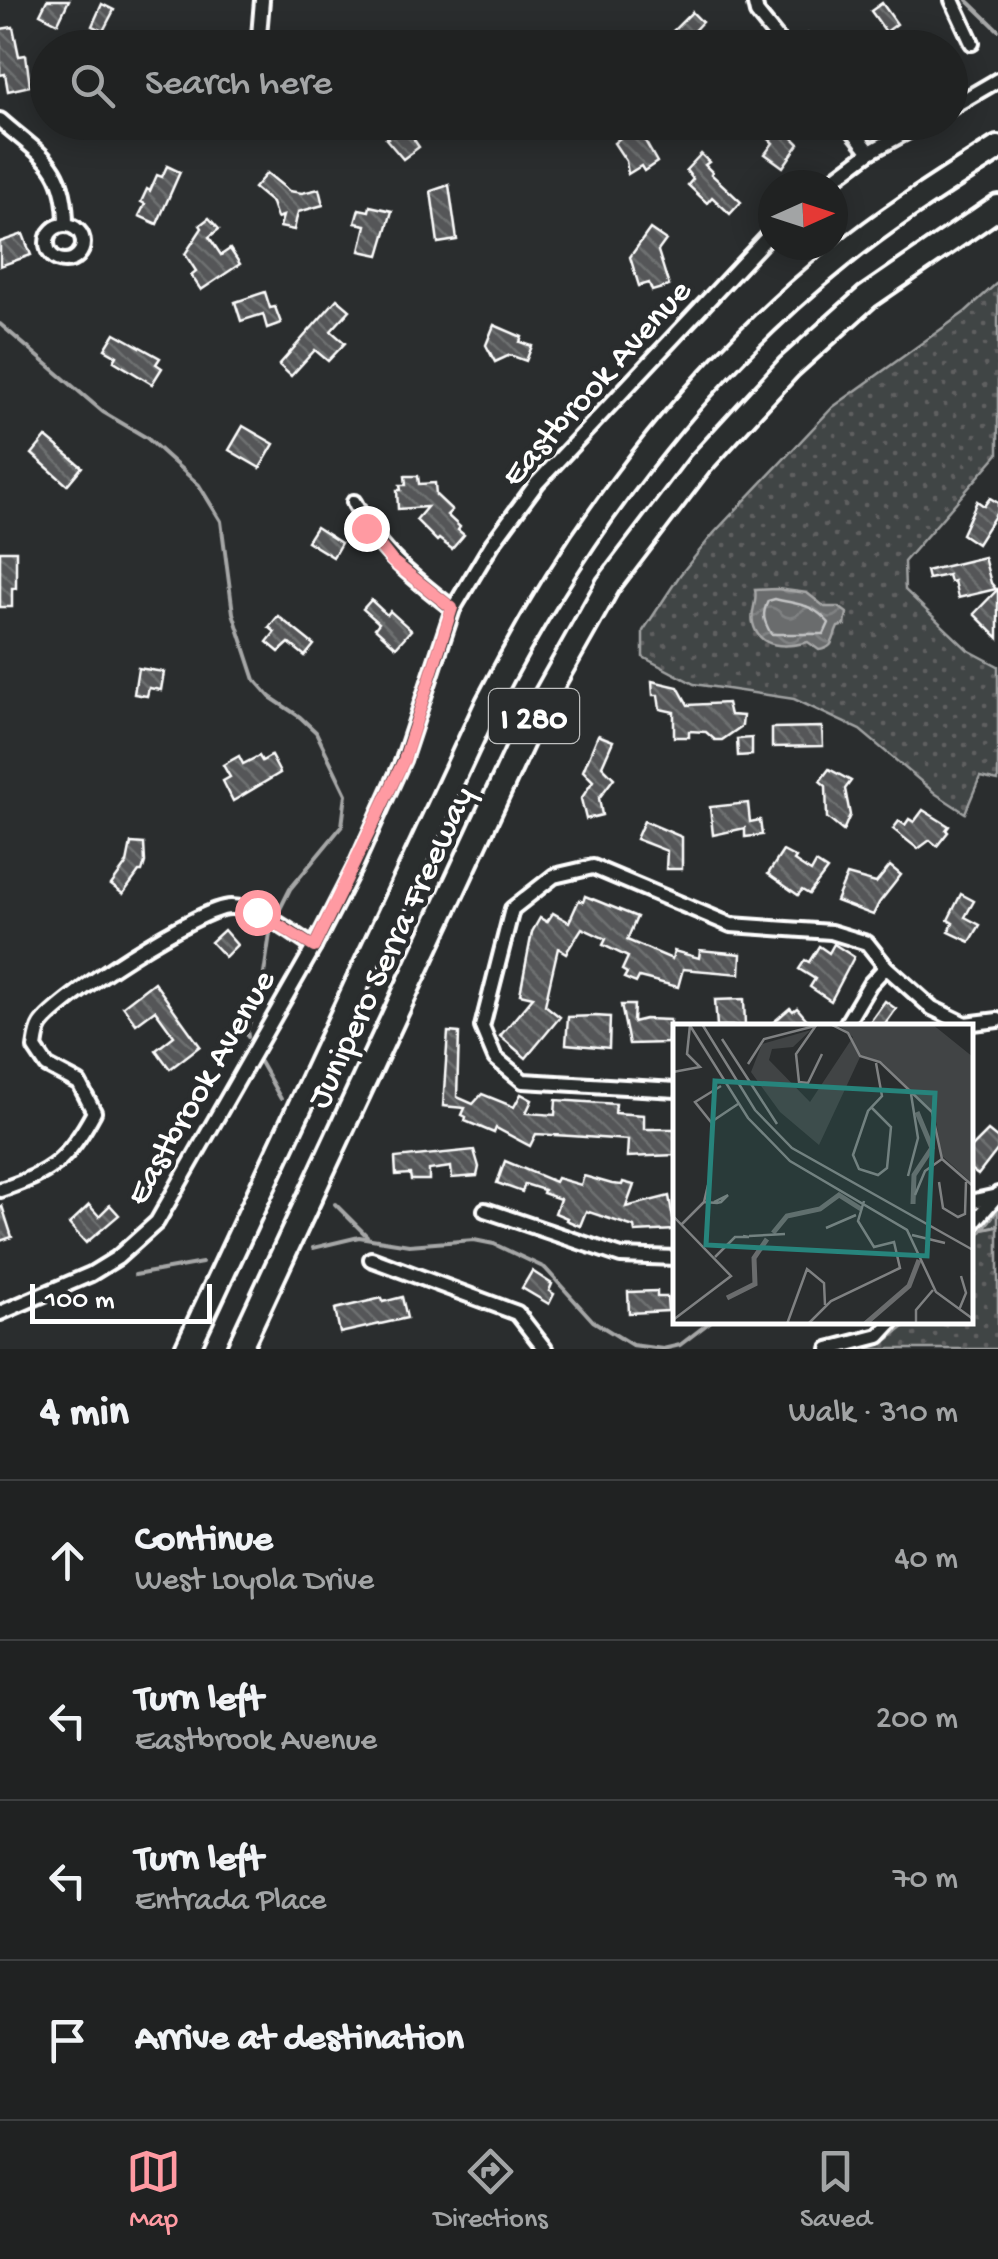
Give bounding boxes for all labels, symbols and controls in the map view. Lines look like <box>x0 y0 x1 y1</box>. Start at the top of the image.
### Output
search box <box>30 30 968 140</box>
icon: search <box>65 58 120 113</box>
text: Search here <box>145 63 332 107</box>
north arrow <box>758 170 848 260</box>
street label: Eastbrook Avenue <box>494 272 703 497</box>
route end <box>344 506 390 552</box>
road number: I 280 <box>489 689 579 743</box>
street label: Junipero Serra Freeway <box>300 781 486 1116</box>
route start <box>235 890 281 936</box>
street label: Eastbrook Avenue <box>119 963 287 1214</box>
inset map <box>673 1024 973 1324</box>
scale bar <box>30 1279 212 1324</box>
text: 100 m <box>45 1285 115 1318</box>
text: 4 min <box>40 1390 129 1439</box>
text: Walk · 310 m <box>789 1395 958 1433</box>
text: Continue <box>135 1519 273 1563</box>
icon: ahead <box>40 1533 95 1588</box>
text: 40 m <box>894 1541 958 1579</box>
text: West Loyola Drive <box>135 1563 374 1601</box>
text: Turn left <box>135 1679 263 1723</box>
icon: left <box>40 1693 95 1748</box>
text: 200 m <box>876 1701 958 1739</box>
text: Eastbrook Avenue <box>135 1723 377 1761</box>
text: Turn left <box>135 1839 263 1883</box>
icon: left <box>40 1853 95 1908</box>
text: 70 m <box>893 1861 958 1899</box>
text: Entrada Place <box>135 1883 326 1921</box>
icon: arrive <box>40 2013 95 2068</box>
text: Arrive at destination <box>135 2018 464 2062</box>
tab: Map <box>126 2144 181 2237</box>
tab: Directions <box>434 2144 548 2237</box>
tab: Saved <box>800 2144 872 2237</box>

